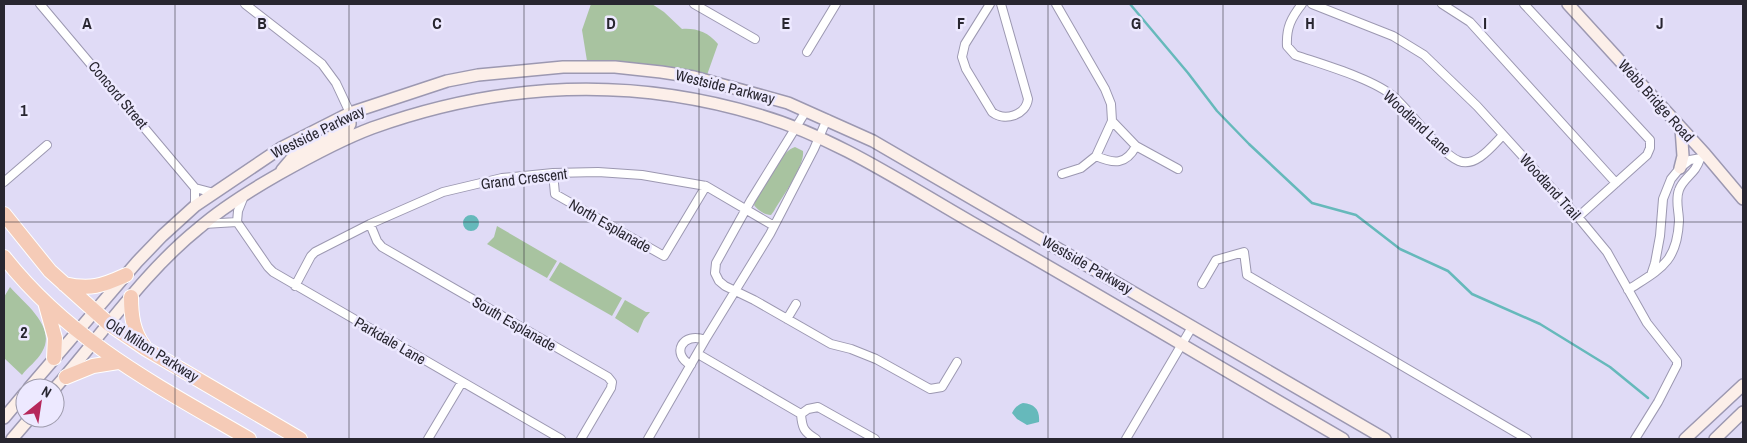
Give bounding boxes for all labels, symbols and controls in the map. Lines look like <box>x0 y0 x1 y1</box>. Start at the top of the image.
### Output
text: A <box>82 12 92 34</box>
text: B <box>257 12 267 34</box>
text: C <box>432 12 442 34</box>
text: D <box>606 12 616 34</box>
text: E <box>782 12 791 34</box>
text: F <box>957 12 965 34</box>
text: G <box>1131 12 1141 34</box>
text: H <box>1305 12 1315 34</box>
text: I <box>1483 12 1487 34</box>
text: J <box>1656 12 1664 34</box>
street label: Webb Bridge Road <box>1614 55 1699 146</box>
street label: Concord Street <box>84 56 153 134</box>
street label: Westside Parkway <box>673 64 778 109</box>
street label: Woodland Lane <box>1379 86 1456 160</box>
text: 1 <box>20 99 28 121</box>
street label: Westside Parkway <box>267 99 369 163</box>
street label: Woodland Trail <box>1515 149 1586 224</box>
street label: Grand Crescent <box>480 163 569 194</box>
street label: North Esplanade <box>565 194 655 258</box>
street label: Westside Parkway <box>1038 230 1137 299</box>
street label: South Esplanade <box>468 291 560 356</box>
street label: Old Milton Parkway <box>101 312 204 387</box>
street label: Parkdale Lane <box>351 312 430 370</box>
text: 2 <box>20 321 28 343</box>
north arrow <box>15 378 65 428</box>
text: N <box>38 382 55 402</box>

